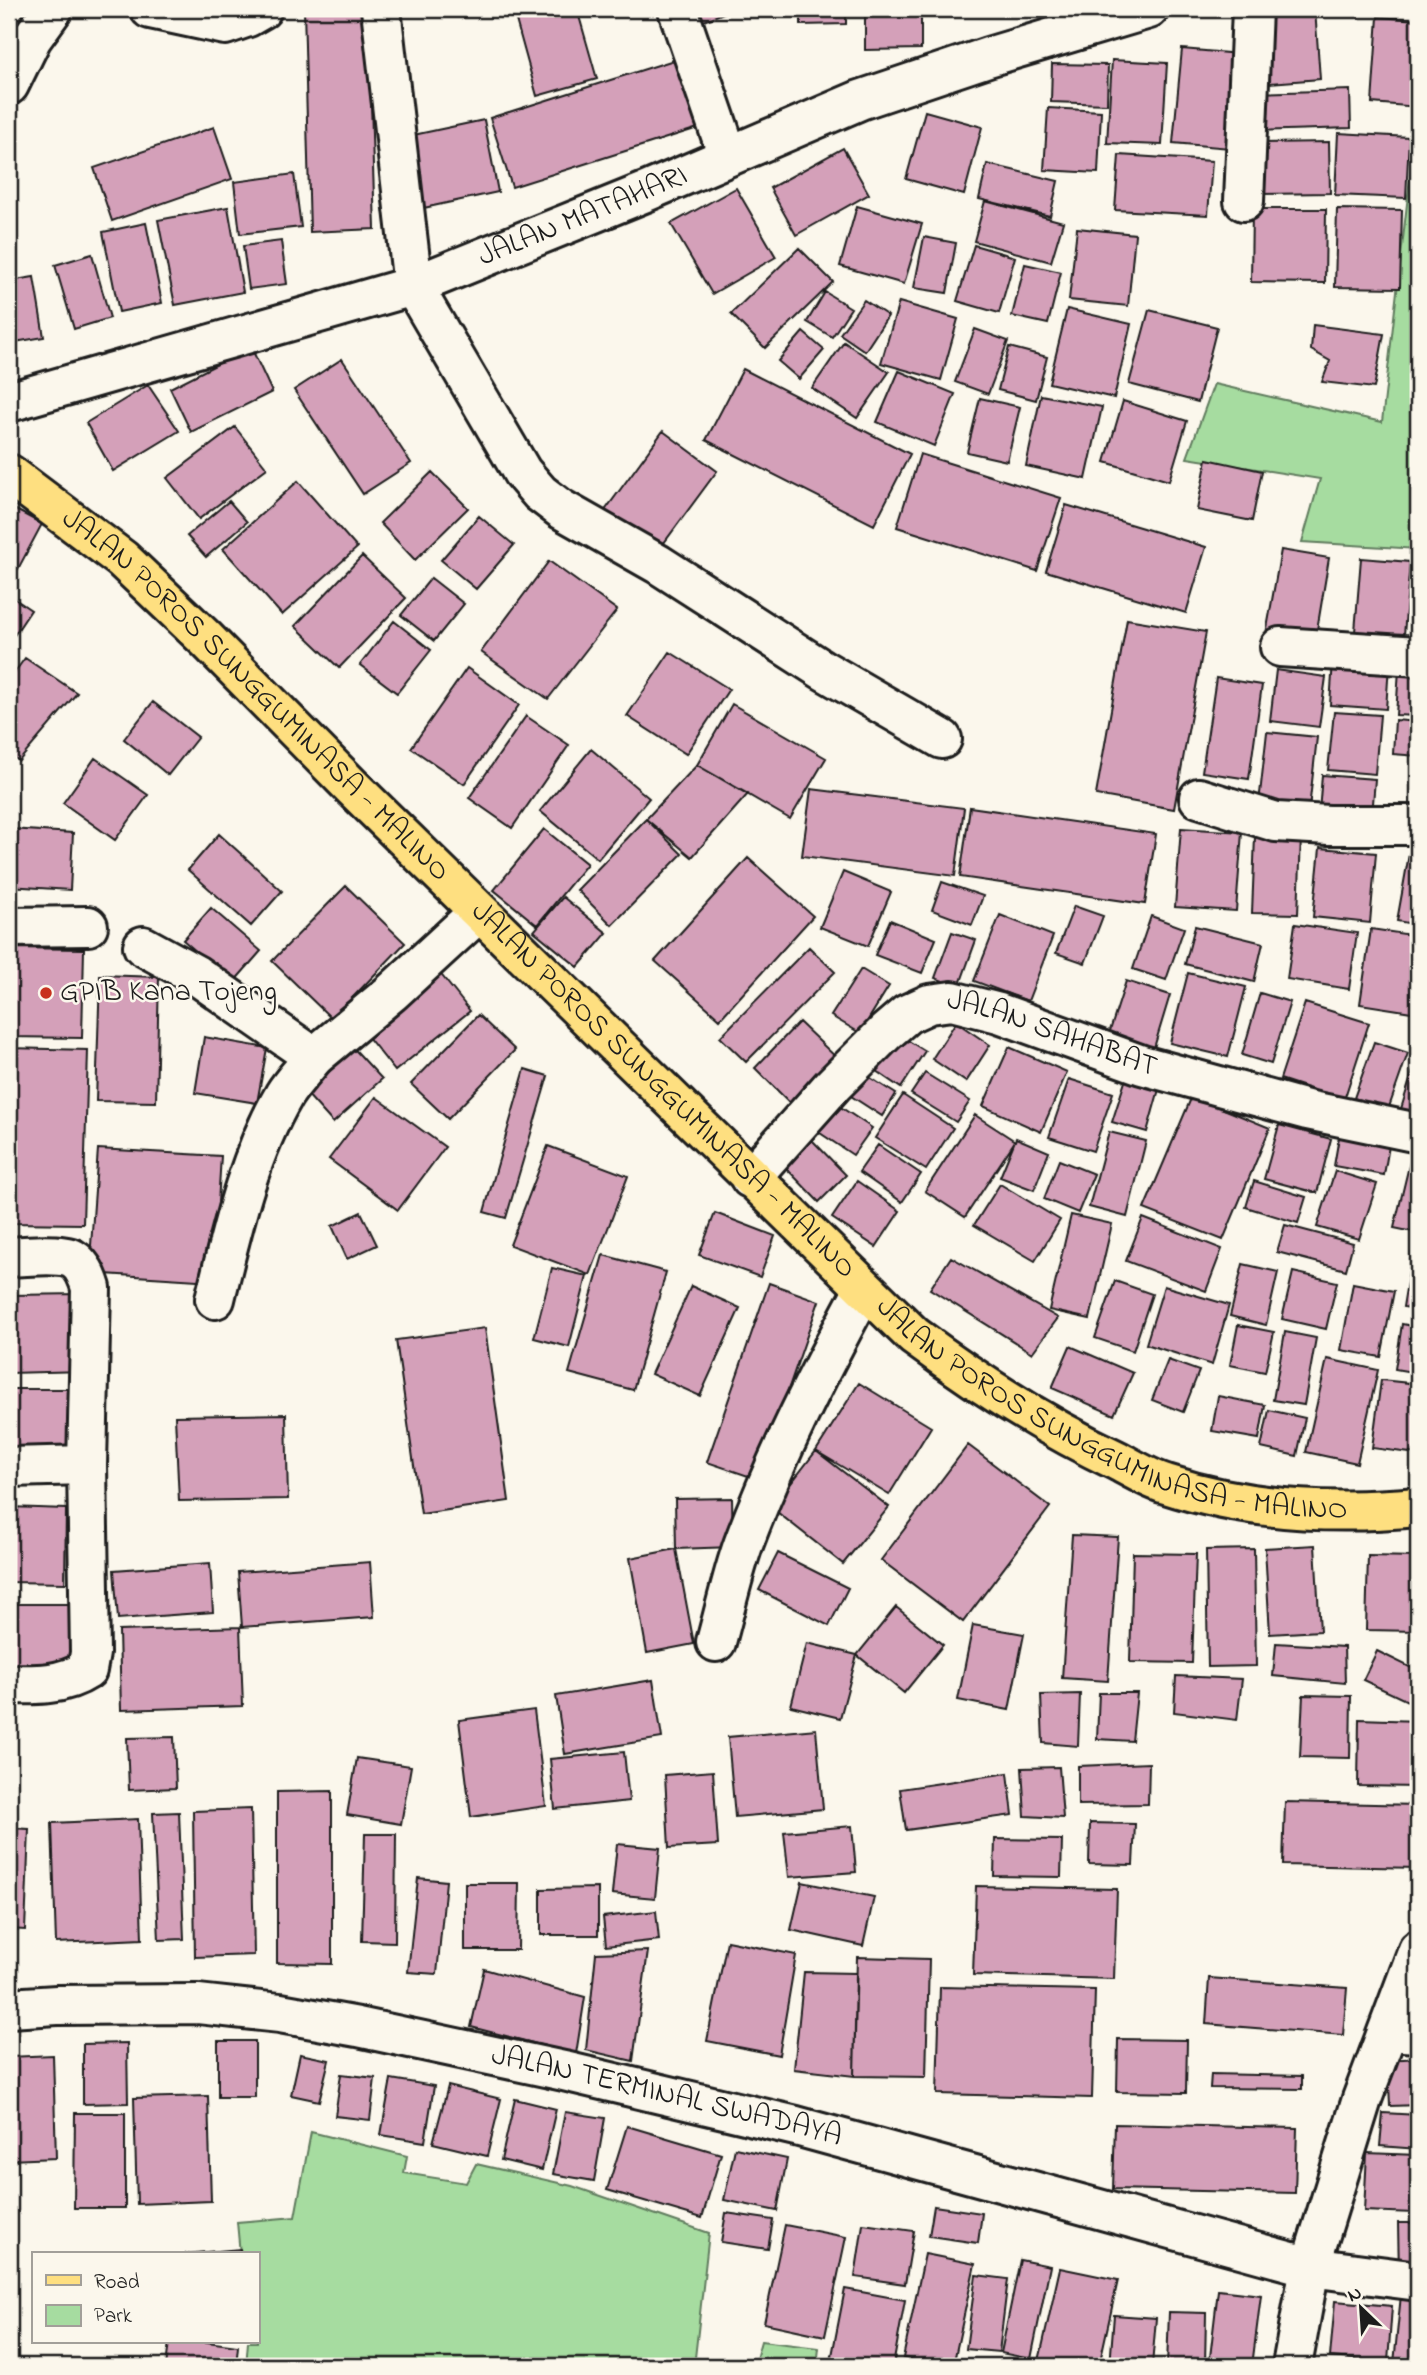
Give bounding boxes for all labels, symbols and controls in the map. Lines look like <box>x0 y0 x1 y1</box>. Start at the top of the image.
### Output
street label: JALAN MATAHARI <box>472 154 695 279</box>
street label: JALAN POROS SUNGGUMINASA - MALINO <box>52 498 460 893</box>
street label: JALAN POROS SUNGGUMINASA - MALINO <box>460 892 866 1290</box>
place label: GPIB Kana Tojeng <box>60 971 277 1015</box>
street label: JALAN SAHABAT <box>942 979 1162 1090</box>
marker: GPIB Kana Tojeng <box>38 985 54 1001</box>
street label: JALAN POROS SUNGGUMINASA - MALINO <box>865 1287 1348 1533</box>
street label: JALAN TERMINAL SWADAYA <box>487 2034 847 2160</box>
legend <box>32 2252 259 2344</box>
text: Road <box>94 2268 140 2298</box>
north arrow <box>1326 2274 1396 2344</box>
text: N <box>1343 2280 1367 2310</box>
text: Park <box>94 2302 133 2332</box>

